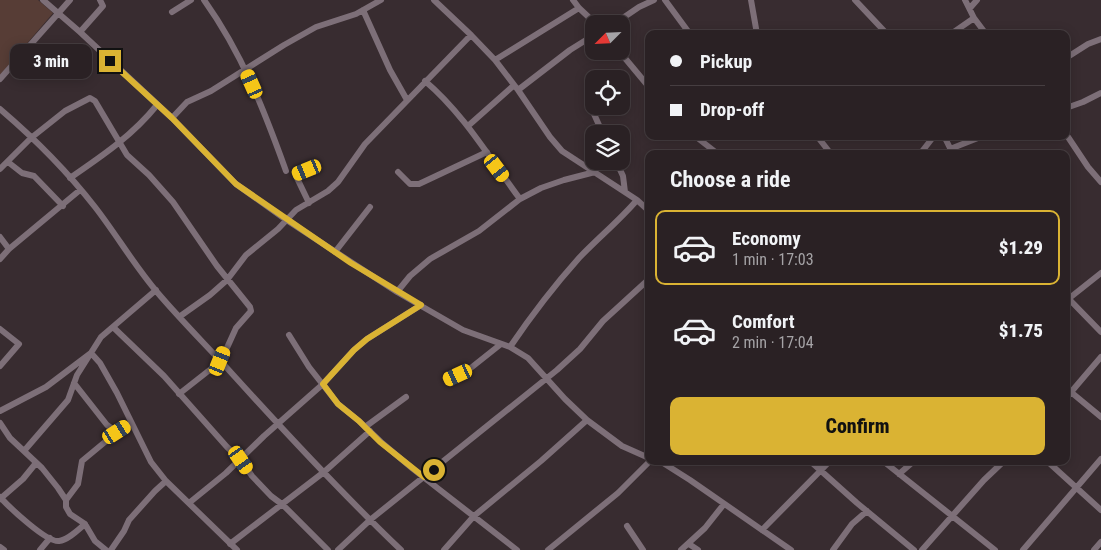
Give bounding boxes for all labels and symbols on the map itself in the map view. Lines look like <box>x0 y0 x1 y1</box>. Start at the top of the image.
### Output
north arrow <box>585 15 630 60</box>
callout: 3 min <box>10 44 92 78</box>
route end <box>99 50 121 72</box>
car <box>239 67 264 101</box>
car <box>481 152 512 184</box>
car <box>290 157 323 183</box>
car <box>207 344 232 378</box>
car <box>441 362 474 388</box>
car <box>100 418 133 446</box>
car <box>226 443 255 477</box>
route start <box>423 459 445 481</box>

